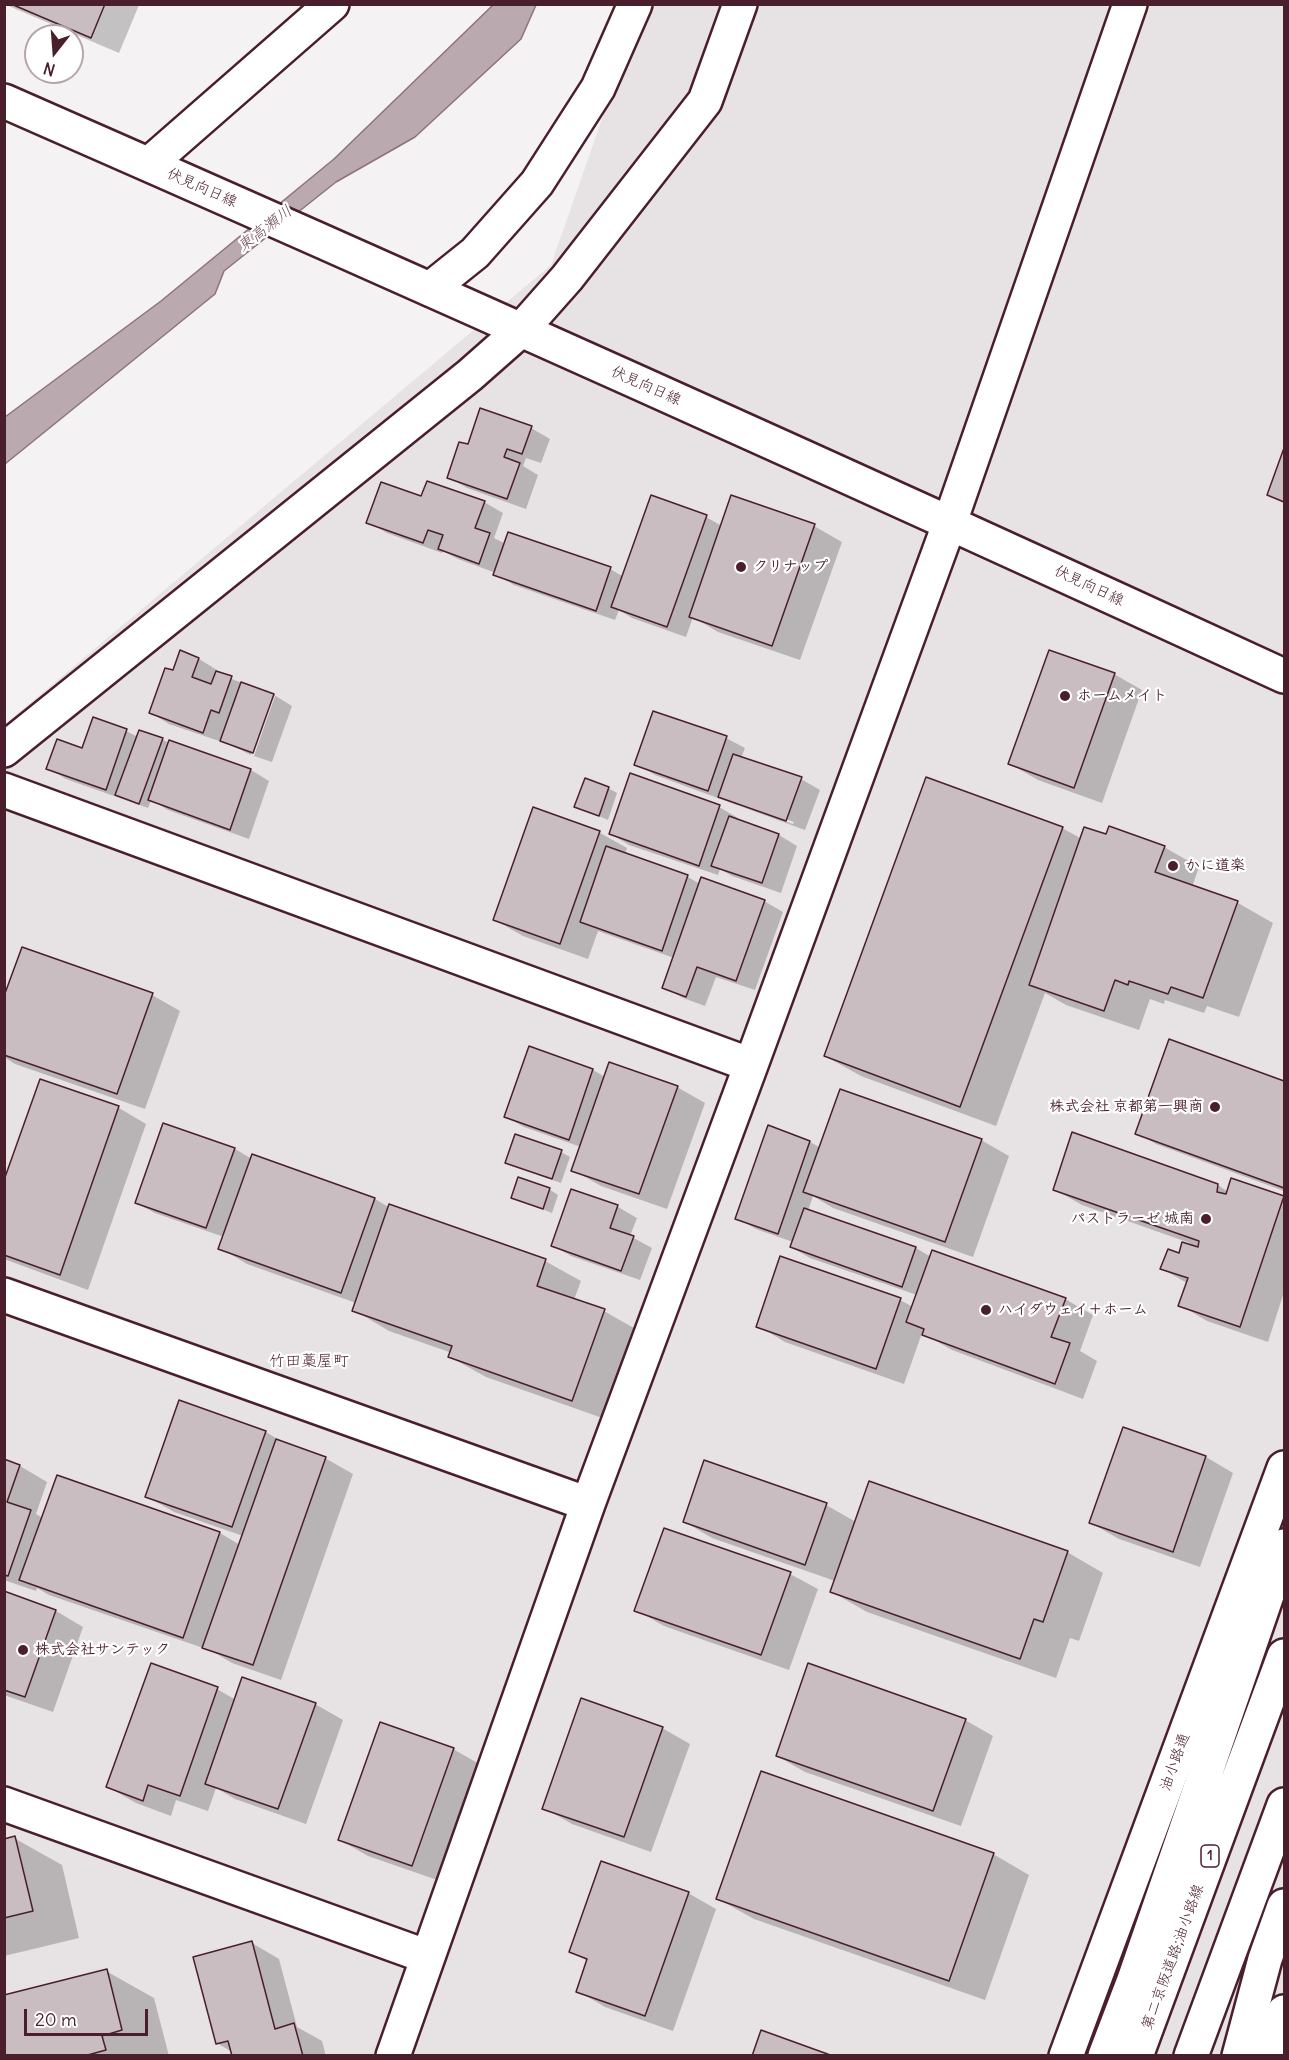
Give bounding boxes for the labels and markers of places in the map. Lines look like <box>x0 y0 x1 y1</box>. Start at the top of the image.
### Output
place label: クリナップ <box>753 558 828 576</box>
marker: クリナップ <box>734 560 748 574</box>
place label: ホームメイト <box>1077 687 1167 705</box>
marker: ホームメイト <box>1058 689 1072 703</box>
place label: かに道楽 <box>1185 857 1245 875</box>
marker: かに道楽 <box>1166 859 1180 873</box>
place label: 株式会社 京都第一興商 <box>1049 1098 1203 1116</box>
marker: 株式会社 京都第一興商 <box>1208 1100 1222 1114</box>
place label: パストラーゼ 城南 <box>1070 1210 1194 1228</box>
marker: パストラーゼ 城南 <box>1199 1212 1213 1226</box>
place label: ハイダウェイ＋ホーム <box>998 1301 1148 1319</box>
marker: ハイダウェイ＋ホーム <box>979 1303 993 1317</box>
place label: 株式会社サンテック <box>35 1641 170 1659</box>
marker: 株式会社サンテック <box>16 1643 30 1657</box>

